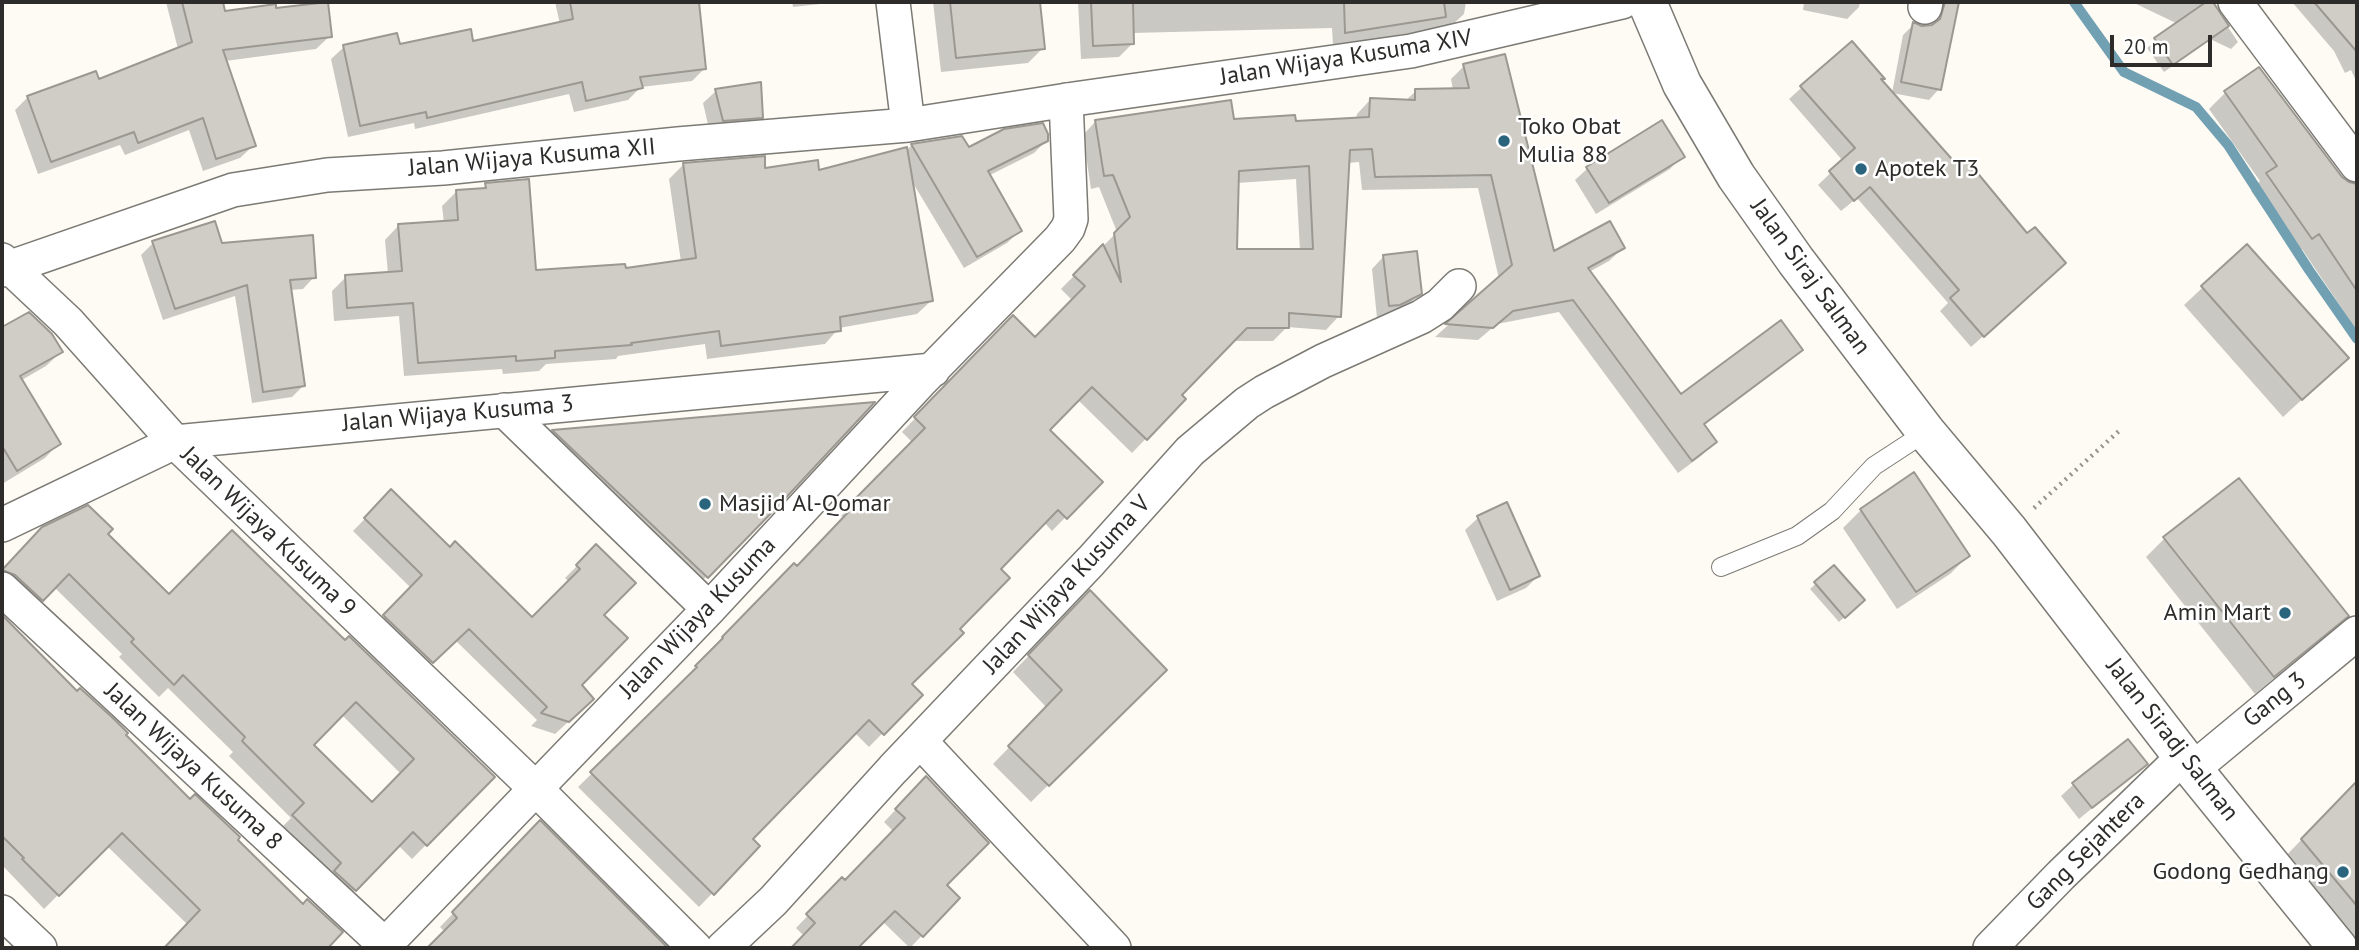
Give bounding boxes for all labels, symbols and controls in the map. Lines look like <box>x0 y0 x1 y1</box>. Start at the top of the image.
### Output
scale bar <box>2114 21 2216 65</box>
street label: Jalan Wijaya Kusuma XIV <box>1218 24 1474 92</box>
text: 20 m <box>2123 33 2169 60</box>
place label: Toko Obat Mulia 88 <box>1518 113 1621 169</box>
street label: Jalan Wijaya Kusuma XII <box>407 133 657 183</box>
marker: Toko Obat Mulia 88 <box>1496 133 1512 149</box>
place label: Apotek T3 <box>1875 155 1979 183</box>
marker: Apotek T3 <box>1853 161 1869 177</box>
street label: Jalan Siraj Salman <box>1744 193 1876 361</box>
street label: Jalan Wijaya Kusuma 3 <box>341 390 575 438</box>
street label: Jalan Wijaya Kusuma 9 <box>174 441 362 623</box>
place label: Masjid Al-Qomar <box>719 490 891 518</box>
street label: Jalan Wijaya Kusuma V <box>977 490 1157 680</box>
marker: Masjid Al-Qomar <box>697 496 713 512</box>
street label: Jalan Wijaya Kusuma <box>614 531 782 705</box>
place label: Amin Mart <box>2164 599 2271 627</box>
marker: Amin Mart <box>2277 605 2293 621</box>
street label: Jalan Siradj Salman <box>2100 653 2244 827</box>
street label: Gang 3 <box>2238 666 2312 734</box>
street label: Jalan Wijaya Kusuma 8 <box>98 677 288 857</box>
street label: Gang Sejahtera <box>2021 787 2151 917</box>
place label: Godong Gedhang <box>2152 858 2329 886</box>
marker: Godong Gedhang <box>2335 864 2351 880</box>

